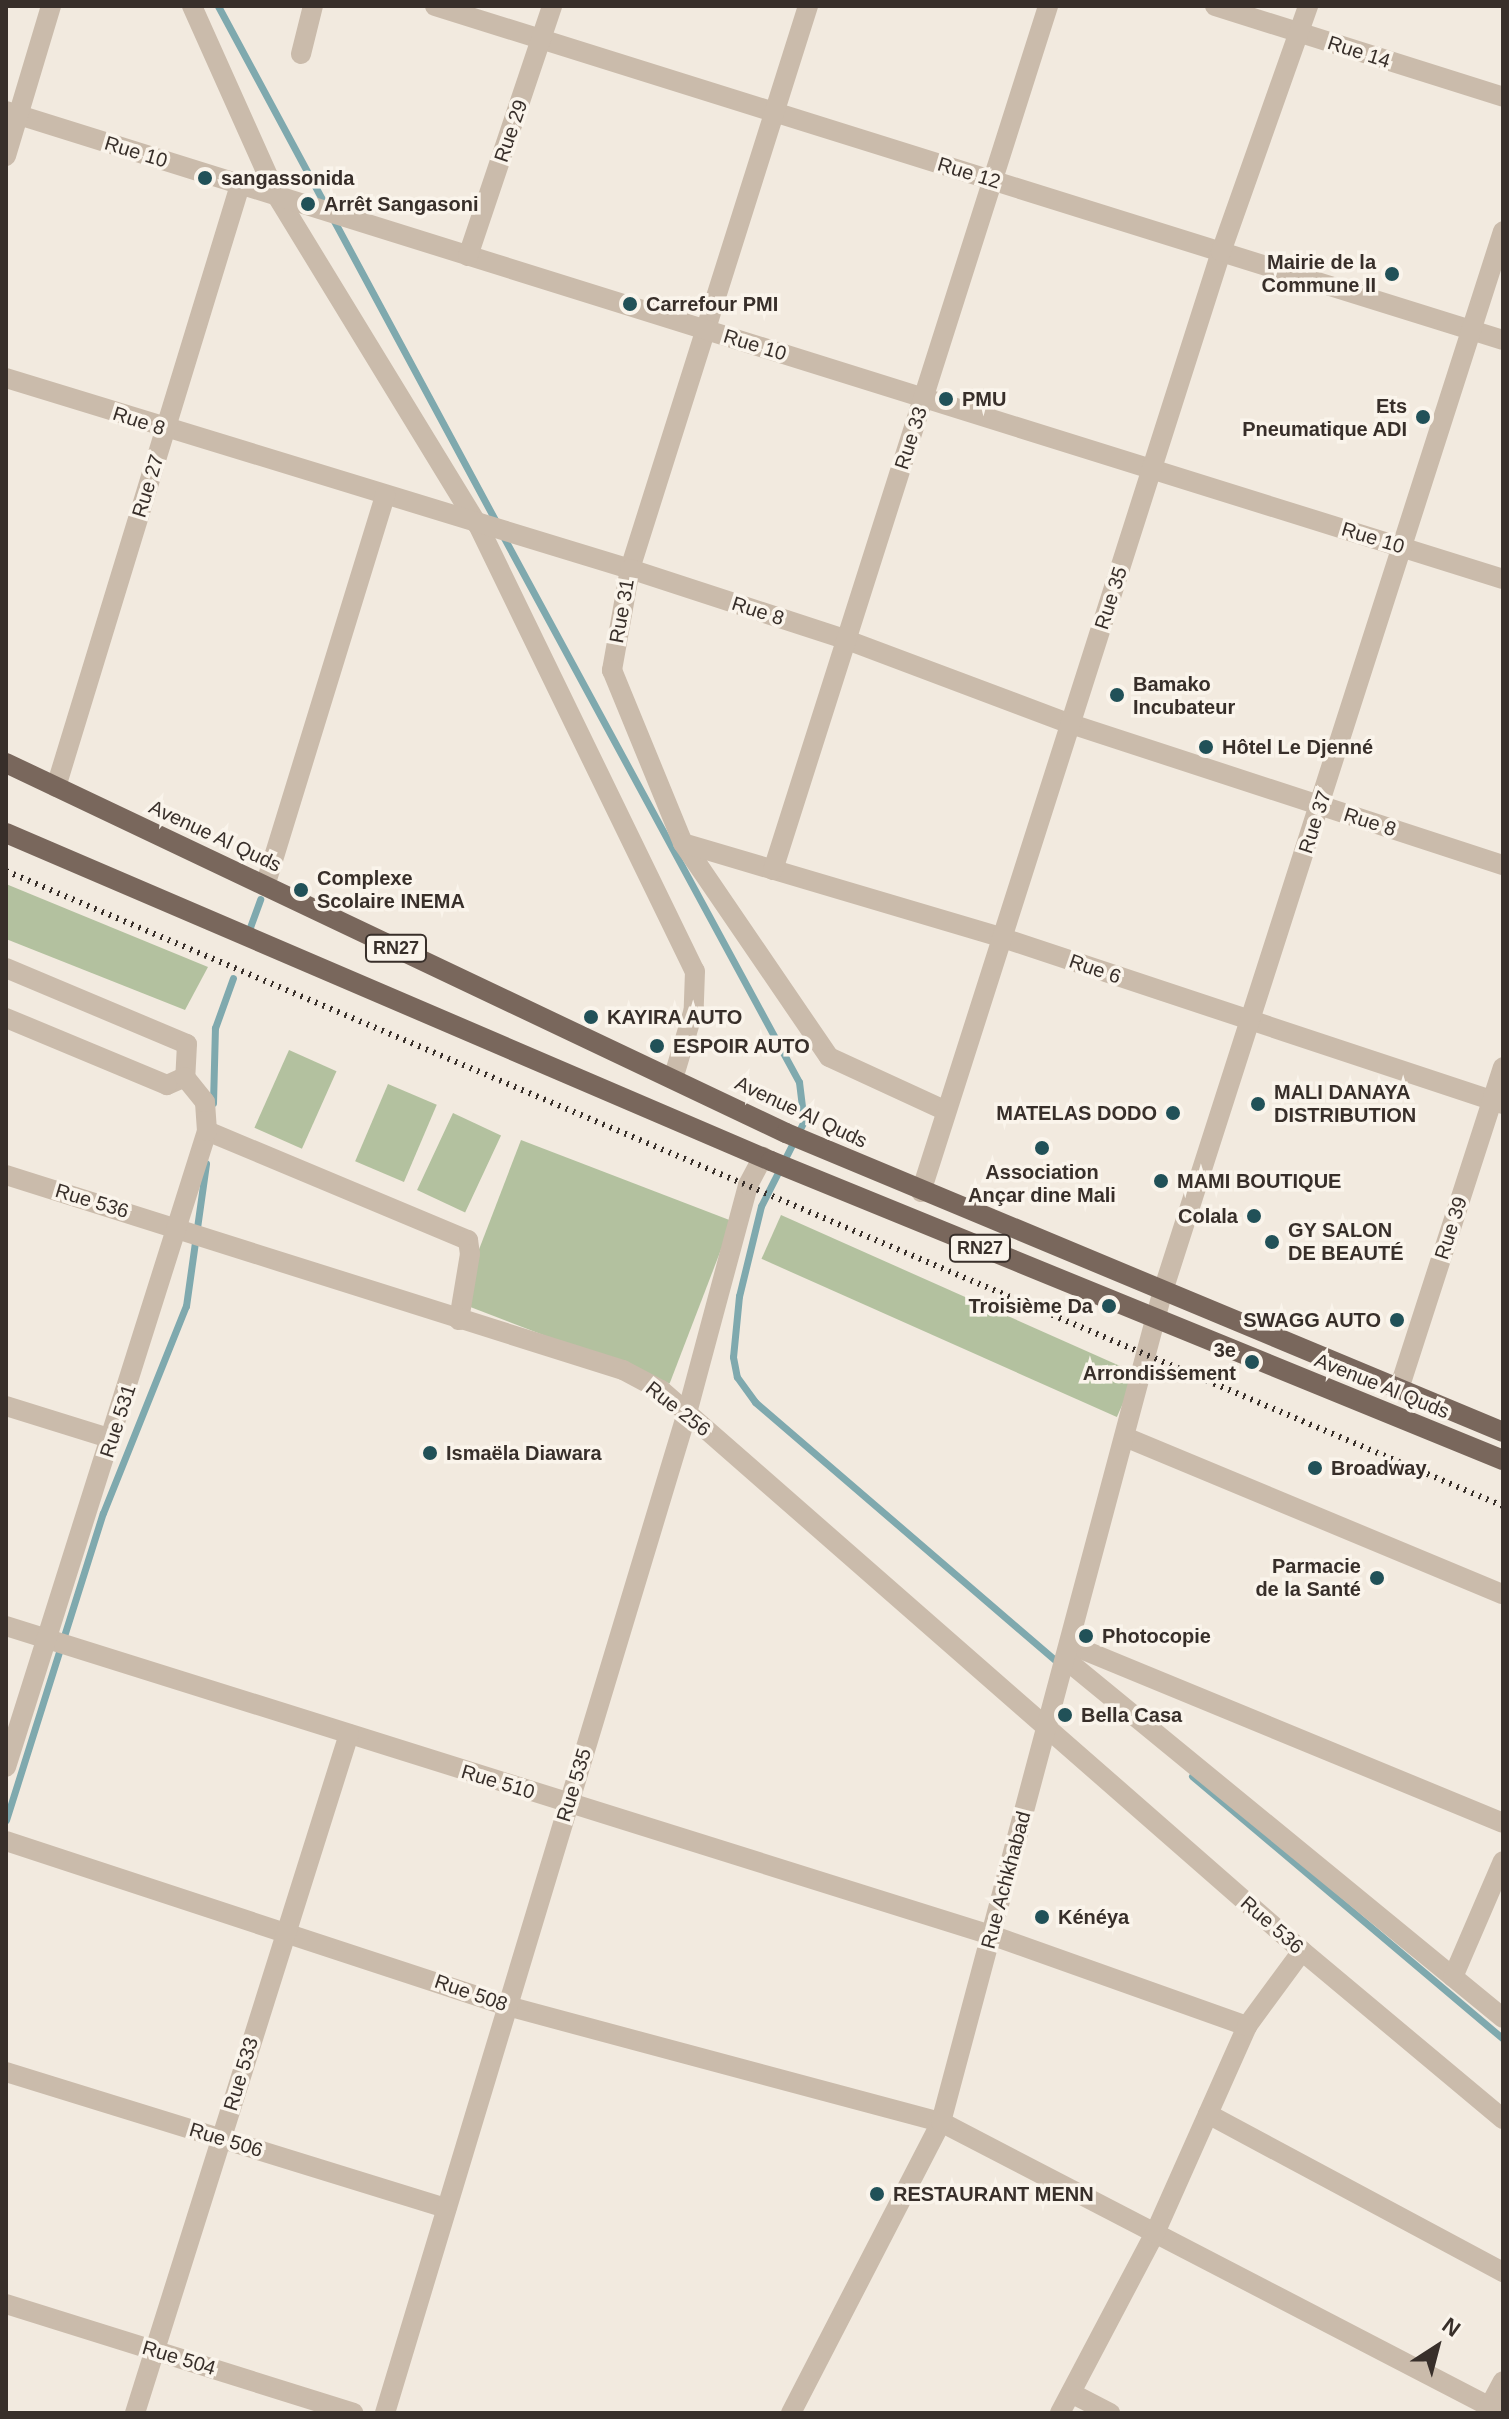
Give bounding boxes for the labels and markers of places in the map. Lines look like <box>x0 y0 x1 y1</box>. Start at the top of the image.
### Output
place label: sangassonida <box>221 166 354 190</box>
marker: sangassonida <box>196 169 214 187</box>
place label: Arrêt Sangasoni <box>324 192 478 216</box>
marker: Arrêt Sangasoni <box>299 195 317 213</box>
place label: Mairie de la Commune II <box>1262 250 1376 297</box>
marker: Mairie de la Commune II <box>1383 265 1401 283</box>
place label: Carrefour PMI <box>646 292 778 316</box>
marker: Carrefour PMI <box>621 295 639 313</box>
place label: PMU <box>962 387 1006 411</box>
marker: PMU <box>937 390 955 408</box>
place label: Ets Pneumatique ADI <box>1241 394 1407 441</box>
marker: Ets Pneumatique ADI <box>1414 408 1432 426</box>
place label: Bamako Incubateur <box>1133 672 1235 719</box>
marker: Bamako Incubateur <box>1108 686 1126 704</box>
place label: Hôtel Le Djenné <box>1222 735 1373 759</box>
marker: Hôtel Le Djenné <box>1197 738 1215 756</box>
place label: Complexe Scolaire INEMA <box>317 866 465 913</box>
marker: Complexe Scolaire INEMA <box>292 881 310 899</box>
place label: KAYIRA AUTO <box>607 1005 744 1029</box>
marker: KAYIRA AUTO <box>582 1008 600 1026</box>
place label: ESPOIR AUTO <box>673 1034 810 1058</box>
marker: ESPOIR AUTO <box>648 1037 666 1055</box>
place label: MALI DANAYA DISTRIBUTION <box>1274 1080 1416 1127</box>
marker: MALI DANAYA DISTRIBUTION <box>1249 1095 1267 1113</box>
place label: MATELAS DODO <box>996 1101 1157 1125</box>
marker: MATELAS DODO <box>1164 1104 1182 1122</box>
marker: Association Ançar dine Mali <box>1033 1139 1051 1157</box>
place label: Association Ançar dine Mali <box>968 1160 1116 1207</box>
place label: MAMI BOUTIQUE <box>1177 1169 1341 1193</box>
marker: MAMI BOUTIQUE <box>1152 1172 1170 1190</box>
place label: Colala <box>1178 1204 1238 1228</box>
marker: Colala <box>1245 1207 1263 1225</box>
place label: GY SALON DE BEAUTÉ <box>1288 1218 1404 1265</box>
marker: GY SALON DE BEAUTÉ <box>1263 1233 1281 1251</box>
place label: Troisième Da <box>968 1294 1093 1318</box>
marker: Troisième Da <box>1100 1297 1118 1315</box>
place label: SWAGG AUTO <box>1242 1308 1381 1332</box>
marker: SWAGG AUTO <box>1388 1311 1406 1329</box>
place label: 3e Arrondissement <box>1083 1338 1236 1385</box>
marker: 3e Arrondissement <box>1243 1353 1261 1371</box>
place label: Ismaëla Diawara <box>446 1441 602 1465</box>
marker: Ismaëla Diawara <box>421 1444 439 1462</box>
place label: Broadway <box>1331 1456 1427 1480</box>
marker: Broadway <box>1306 1459 1324 1477</box>
place label: Parmacie de la Santé <box>1255 1554 1361 1601</box>
marker: Parmacie de la Santé <box>1368 1569 1386 1587</box>
place label: Photocopie <box>1102 1624 1211 1648</box>
marker: Photocopie <box>1077 1627 1095 1645</box>
place label: Bella Casa <box>1081 1703 1182 1727</box>
marker: Bella Casa <box>1056 1706 1074 1724</box>
place label: Kénéya <box>1058 1905 1129 1929</box>
marker: Kénéya <box>1033 1908 1051 1926</box>
place label: RESTAURANT MENN <box>893 2182 1094 2206</box>
marker: RESTAURANT MENN <box>868 2185 886 2203</box>

